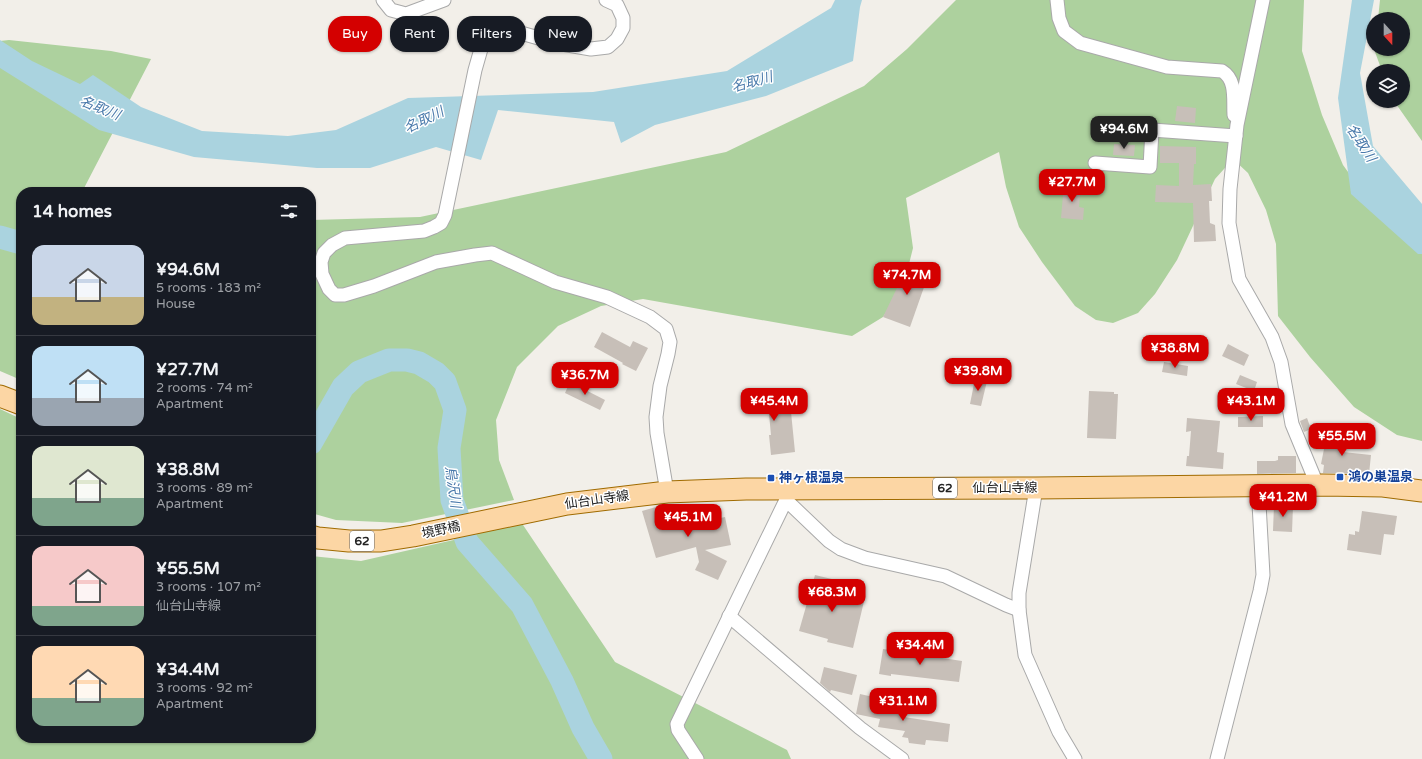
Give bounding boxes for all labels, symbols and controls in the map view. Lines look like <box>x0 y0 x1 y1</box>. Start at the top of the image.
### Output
north arrow <box>1366 12 1410 56</box>
map controls <box>1366 12 1410 108</box>
chip: Buy <box>328 16 382 52</box>
chip: Rent <box>390 16 449 52</box>
chip: Filters <box>457 16 526 52</box>
chip: New <box>534 16 592 52</box>
button: layers <box>1366 64 1410 108</box>
water label: 名取川 <box>729 67 776 96</box>
water label: 名取川 <box>77 92 125 124</box>
water label: 名取川 <box>401 102 448 137</box>
pin: ¥94.6M <box>1091 116 1157 150</box>
text: ¥94.6M <box>1100 121 1148 137</box>
water label: 名取川 <box>1342 121 1381 167</box>
pin: ¥27.7M <box>1039 169 1105 203</box>
text: ¥27.7M <box>1048 174 1096 190</box>
icon: filters <box>278 200 300 222</box>
text: 14 homes <box>32 201 112 222</box>
text: ¥94.6M <box>156 259 220 280</box>
icon: home <box>64 261 112 309</box>
pin: ¥74.7M <box>874 262 940 296</box>
text: ¥74.7M <box>883 267 931 283</box>
text: 5 rooms · 183 m² <box>156 280 261 296</box>
text: House <box>156 296 195 312</box>
pin: ¥38.8M <box>1142 335 1208 369</box>
text: ¥38.8M <box>1151 340 1199 356</box>
pin: ¥39.8M <box>945 358 1011 392</box>
text: ¥27.7M <box>156 359 219 380</box>
icon: home <box>64 362 112 410</box>
pin: ¥36.7M <box>552 362 618 396</box>
text: ¥39.8M <box>954 363 1002 379</box>
text: ¥36.7M <box>561 367 609 383</box>
text: 2 rooms · 74 m² <box>156 380 253 396</box>
pin: ¥45.4M <box>741 388 807 422</box>
pin: ¥43.1M <box>1218 388 1284 422</box>
text: ¥45.4M <box>750 393 798 409</box>
text: ¥43.1M <box>1227 393 1275 409</box>
text: Apartment <box>156 396 223 412</box>
pin: ¥55.5M <box>1309 423 1375 457</box>
text: ¥55.5M <box>1318 428 1366 444</box>
text: ¥38.8M <box>156 459 220 480</box>
icon: home <box>64 462 112 510</box>
water label: 烏沢川 <box>442 465 465 511</box>
place label: 鴻の巣温泉 <box>1348 469 1413 485</box>
place label: 神ヶ根温泉 <box>779 470 844 486</box>
marker: 鴻の巣温泉 <box>1335 472 1345 482</box>
marker: 神ヶ根温泉 <box>766 473 776 483</box>
road number: 62 <box>933 478 957 498</box>
text: 3 rooms · 89 m² <box>156 480 253 496</box>
street label: 仙台山寺線 <box>972 480 1038 496</box>
pin: ¥41.2M <box>1250 484 1316 518</box>
street label: 仙台山寺線 <box>564 488 630 512</box>
text: ¥41.2M <box>1259 489 1307 505</box>
text: Apartment <box>156 496 223 512</box>
pin: ¥45.1M <box>655 504 721 538</box>
text: ¥45.1M <box>664 509 712 525</box>
street label: 境野橋 <box>420 518 462 542</box>
road number: 62 <box>350 531 374 551</box>
text: ¥55.5M <box>156 558 220 579</box>
icon: home <box>64 562 112 610</box>
text: 3 rooms · 107 m² <box>156 579 261 595</box>
pin: ¥68.3M <box>799 579 865 613</box>
text: ¥68.3M <box>808 584 856 600</box>
text: 仙台山寺線 <box>156 598 221 614</box>
pin: ¥34.4M <box>887 632 953 666</box>
text: ¥34.4M <box>896 637 944 653</box>
text: ¥34.4M <box>156 659 220 680</box>
icon: home <box>64 662 112 710</box>
text: 3 rooms · 92 m² <box>156 680 253 696</box>
pin: ¥31.1M <box>870 688 936 722</box>
text: ¥31.1M <box>879 693 927 709</box>
text: Apartment <box>156 696 223 712</box>

